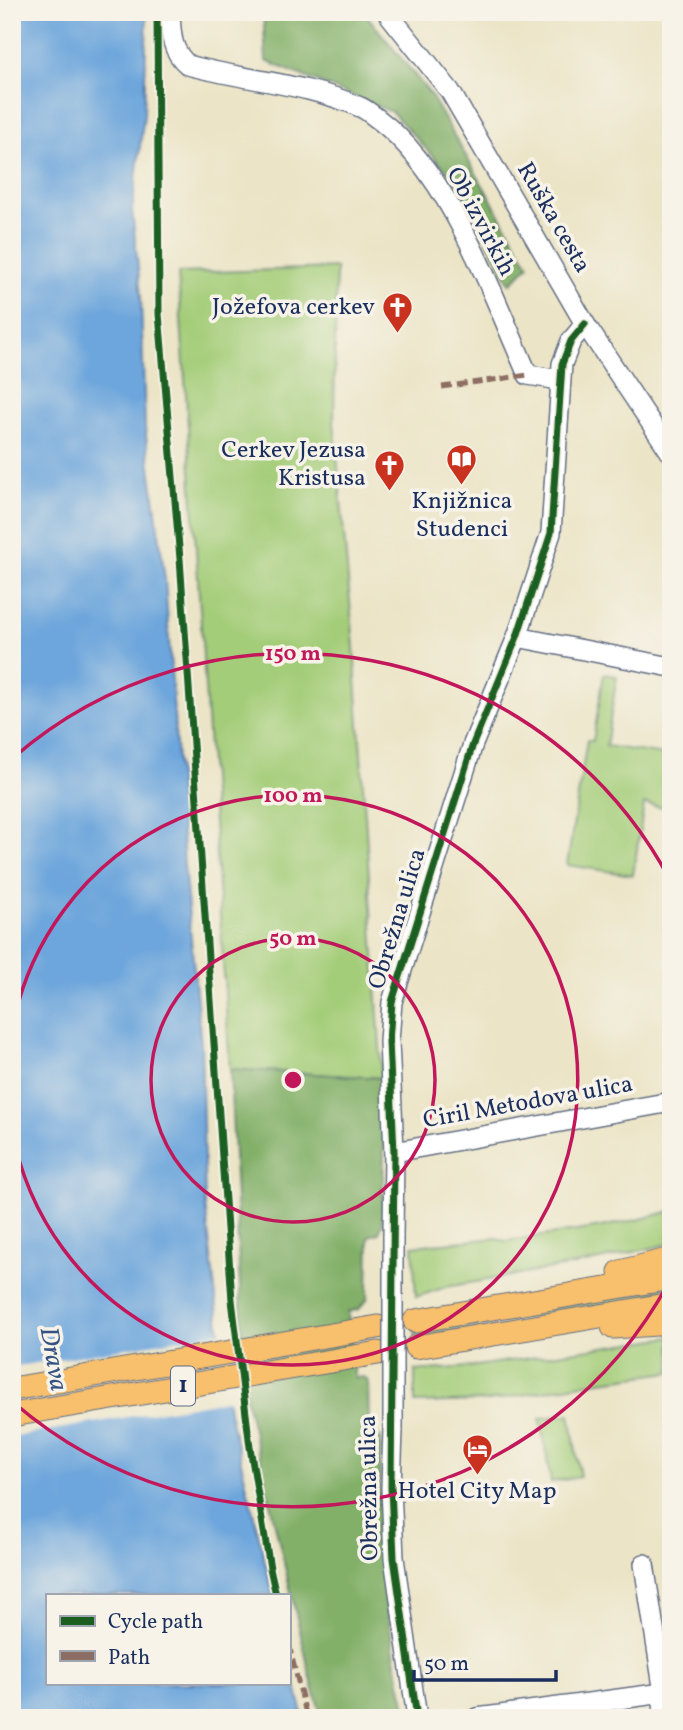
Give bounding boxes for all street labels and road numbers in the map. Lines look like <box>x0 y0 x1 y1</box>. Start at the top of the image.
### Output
street label: Ruška cesta <box>508 156 598 280</box>
street label: Ob izvirkih <box>437 161 523 283</box>
street label: Obrežna ulica <box>360 844 436 994</box>
street label: Ciril Metodova ulica <box>420 1068 636 1138</box>
road number: 1 <box>171 1366 195 1406</box>
street label: Obrežna ulica <box>352 1415 388 1561</box>

